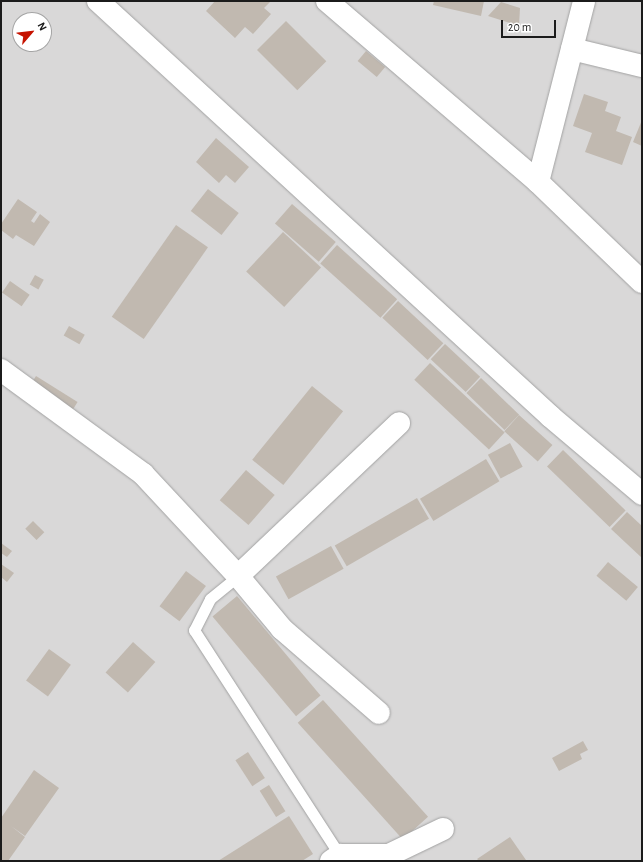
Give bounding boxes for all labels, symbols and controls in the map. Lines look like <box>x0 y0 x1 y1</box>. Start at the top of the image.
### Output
north arrow <box>12 12 52 52</box>
scale bar <box>503 12 558 38</box>
text: N <box>36 21 49 33</box>
text: 20 m <box>508 21 531 33</box>

